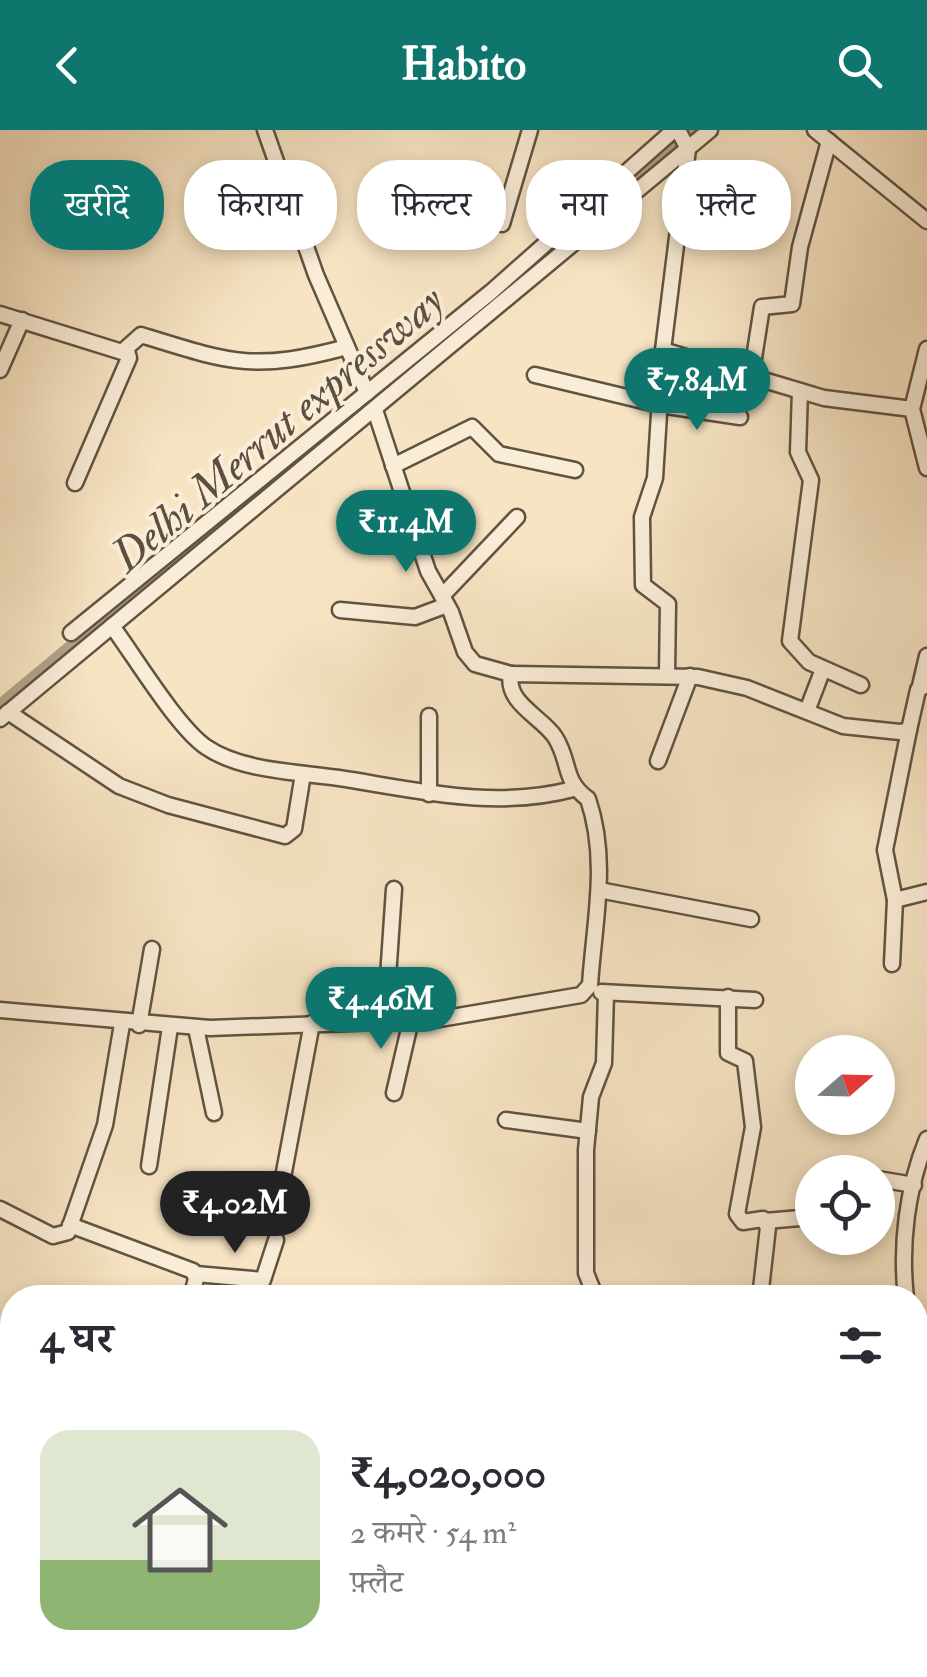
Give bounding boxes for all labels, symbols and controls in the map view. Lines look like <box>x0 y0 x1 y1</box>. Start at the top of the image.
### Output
text: Habito <box>401 37 526 93</box>
icon: back <box>40 38 95 93</box>
icon: search <box>832 38 887 93</box>
chip: खरीदें <box>30 160 164 250</box>
chip: किराया <box>184 160 337 250</box>
chip: फ़िल्टर <box>357 160 506 250</box>
chip: नया <box>526 160 642 250</box>
chip: फ़्लैट <box>662 160 791 250</box>
water label: Delhi Merrut expressway <box>99 273 456 586</box>
pin: ₹7.84M <box>616 348 778 433</box>
text: ₹7.84M <box>646 360 748 400</box>
pin: ₹11.4M <box>325 490 487 575</box>
text: ₹11.4M <box>358 502 454 542</box>
pin: ₹4.46M <box>300 967 462 1052</box>
text: ₹4.46M <box>327 979 435 1019</box>
north arrow <box>795 1035 895 1135</box>
map controls <box>795 1035 895 1255</box>
button: locate <box>795 1155 895 1255</box>
pin: ₹4.02M <box>154 1171 316 1256</box>
text: ₹4.02M <box>182 1183 288 1223</box>
text: 4 घर <box>40 1313 113 1365</box>
icon: filters <box>833 1318 888 1373</box>
text: ₹4,020,000 <box>350 1448 546 1500</box>
icon: home <box>120 1470 240 1590</box>
text: 2 कमरे · 54 m² <box>350 1513 516 1553</box>
text: फ़्लैट <box>350 1563 403 1603</box>

